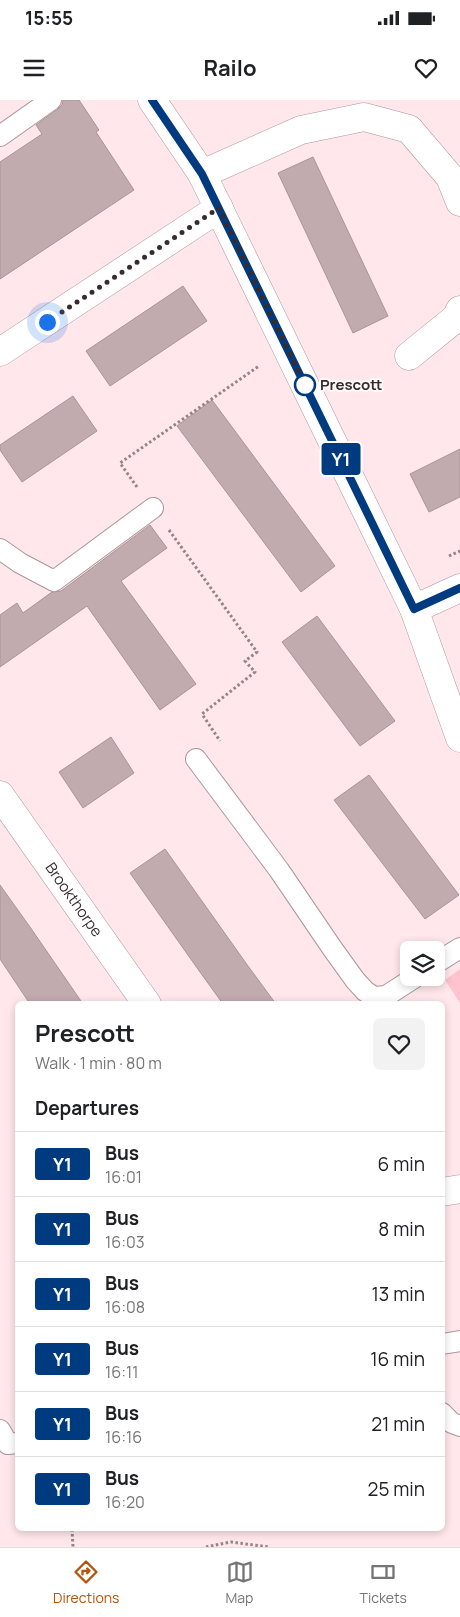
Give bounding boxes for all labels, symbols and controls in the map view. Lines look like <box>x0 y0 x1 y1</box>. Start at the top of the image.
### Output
text: 15:55 <box>25 5 73 31</box>
text: Railo <box>203 53 257 83</box>
icon: menu <box>20 54 48 82</box>
icon: heart <box>412 54 440 82</box>
your location <box>35 310 60 335</box>
marker: Prescott <box>294 374 316 396</box>
place label: Prescott <box>320 374 382 395</box>
line badge: Y1 <box>318 443 364 475</box>
text: Y1 <box>332 447 350 471</box>
street label: Brookthorpe <box>41 858 108 941</box>
map controls <box>400 941 445 986</box>
button: layers <box>400 941 445 986</box>
text: Prescott <box>35 1016 135 1049</box>
button: heart <box>373 1018 425 1070</box>
text: Walk · 1 min · 80 m <box>35 1052 162 1074</box>
text: Departures <box>35 1095 139 1121</box>
text: Bus <box>105 1140 139 1166</box>
text: 6 min <box>378 1151 425 1177</box>
text: Y1 <box>53 1152 72 1176</box>
text: 16:01 <box>105 1166 142 1188</box>
text: Bus <box>105 1205 139 1231</box>
text: 8 min <box>378 1216 425 1242</box>
text: Y1 <box>53 1217 72 1241</box>
text: 16:03 <box>105 1231 145 1253</box>
text: Bus <box>105 1270 139 1296</box>
text: 13 min <box>371 1281 425 1307</box>
text: Y1 <box>53 1282 72 1306</box>
text: 16:08 <box>105 1296 145 1318</box>
text: Bus <box>105 1335 139 1361</box>
text: 16 min <box>370 1346 425 1372</box>
text: Y1 <box>53 1347 72 1371</box>
text: 16:11 <box>105 1361 138 1383</box>
text: Bus <box>105 1400 139 1426</box>
text: 21 min <box>371 1411 425 1437</box>
text: Y1 <box>53 1412 72 1436</box>
text: 16:16 <box>105 1426 142 1448</box>
text: Bus <box>105 1465 139 1491</box>
text: 25 min <box>368 1476 425 1502</box>
text: Y1 <box>53 1477 72 1501</box>
text: 16:20 <box>105 1491 145 1513</box>
tab: Directions <box>53 1558 119 1607</box>
tab: Map <box>226 1558 254 1607</box>
tab: Tickets <box>360 1558 407 1607</box>

